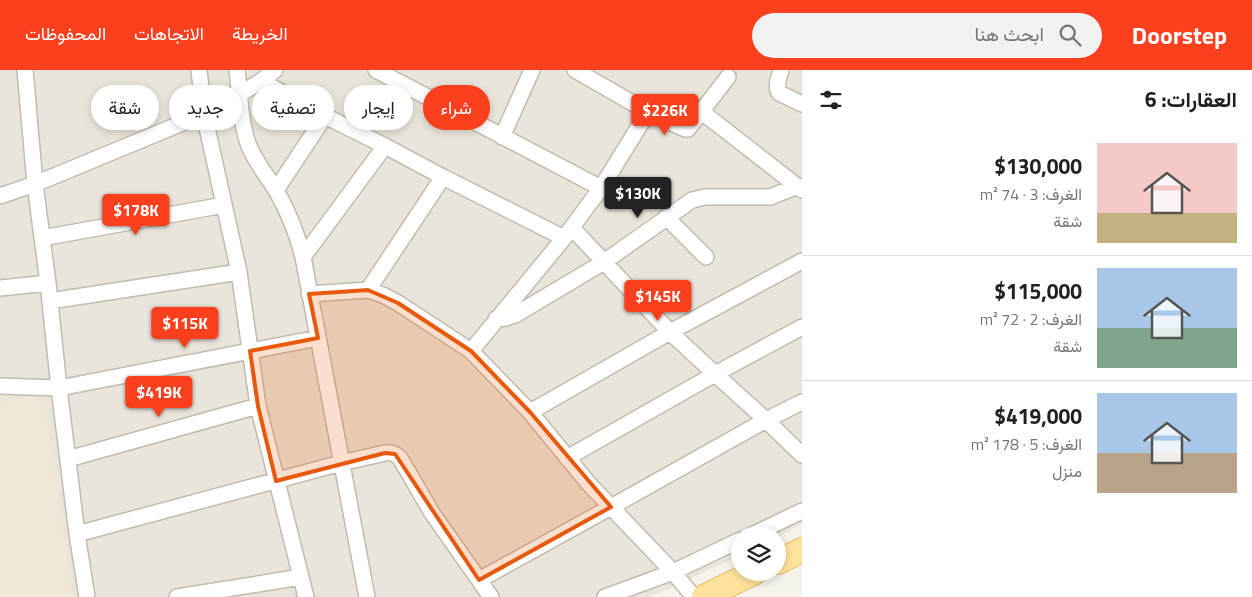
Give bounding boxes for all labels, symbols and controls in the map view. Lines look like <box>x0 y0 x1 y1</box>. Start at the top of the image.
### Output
search box <box>752 13 1102 58</box>
text: Doorstep <box>1132 17 1227 53</box>
text: ابحث هنا <box>974 19 1044 48</box>
text: المحفوظات <box>25 20 106 47</box>
text: الاتجاهات <box>134 20 204 47</box>
text: الخريطة <box>232 20 288 47</box>
icon: search <box>1056 21 1084 49</box>
text: العقارات: 6 <box>1145 83 1237 115</box>
chip: شقة <box>91 85 159 130</box>
chip: جديد <box>169 85 242 130</box>
chip: تصفية <box>252 85 334 130</box>
chip: إيجار <box>344 85 413 130</box>
chip: شراء <box>423 85 490 130</box>
icon: filters <box>817 86 845 114</box>
pin: $226K <box>630 93 700 136</box>
text: $226K <box>642 98 688 122</box>
text: $130,000 <box>994 150 1082 182</box>
icon: home <box>1137 163 1197 223</box>
pin: $130K <box>603 176 673 219</box>
text: $130K <box>615 181 661 205</box>
text: الغرف: 3 · 74 m² <box>980 182 1082 206</box>
pin: $178K <box>101 194 171 236</box>
text: $178K <box>113 198 159 222</box>
text: شقة <box>1053 209 1082 233</box>
text: $115,000 <box>994 275 1082 307</box>
pin: $145K <box>623 280 693 322</box>
text: $145K <box>635 284 681 308</box>
icon: home <box>1137 288 1197 348</box>
pin: $115K <box>150 306 220 349</box>
text: الغرف: 2 · 72 m² <box>980 307 1082 331</box>
text: $115K <box>162 311 208 335</box>
text: شقة <box>1053 334 1082 358</box>
pin: $419K <box>124 376 194 418</box>
text: $419K <box>136 380 182 404</box>
text: $419,000 <box>994 400 1082 432</box>
icon: home <box>1137 413 1197 473</box>
text: الغرف: 5 · 178 m² <box>971 432 1082 456</box>
text: منزل <box>1052 459 1082 483</box>
map controls <box>731 526 786 581</box>
button: layers <box>731 526 786 581</box>

